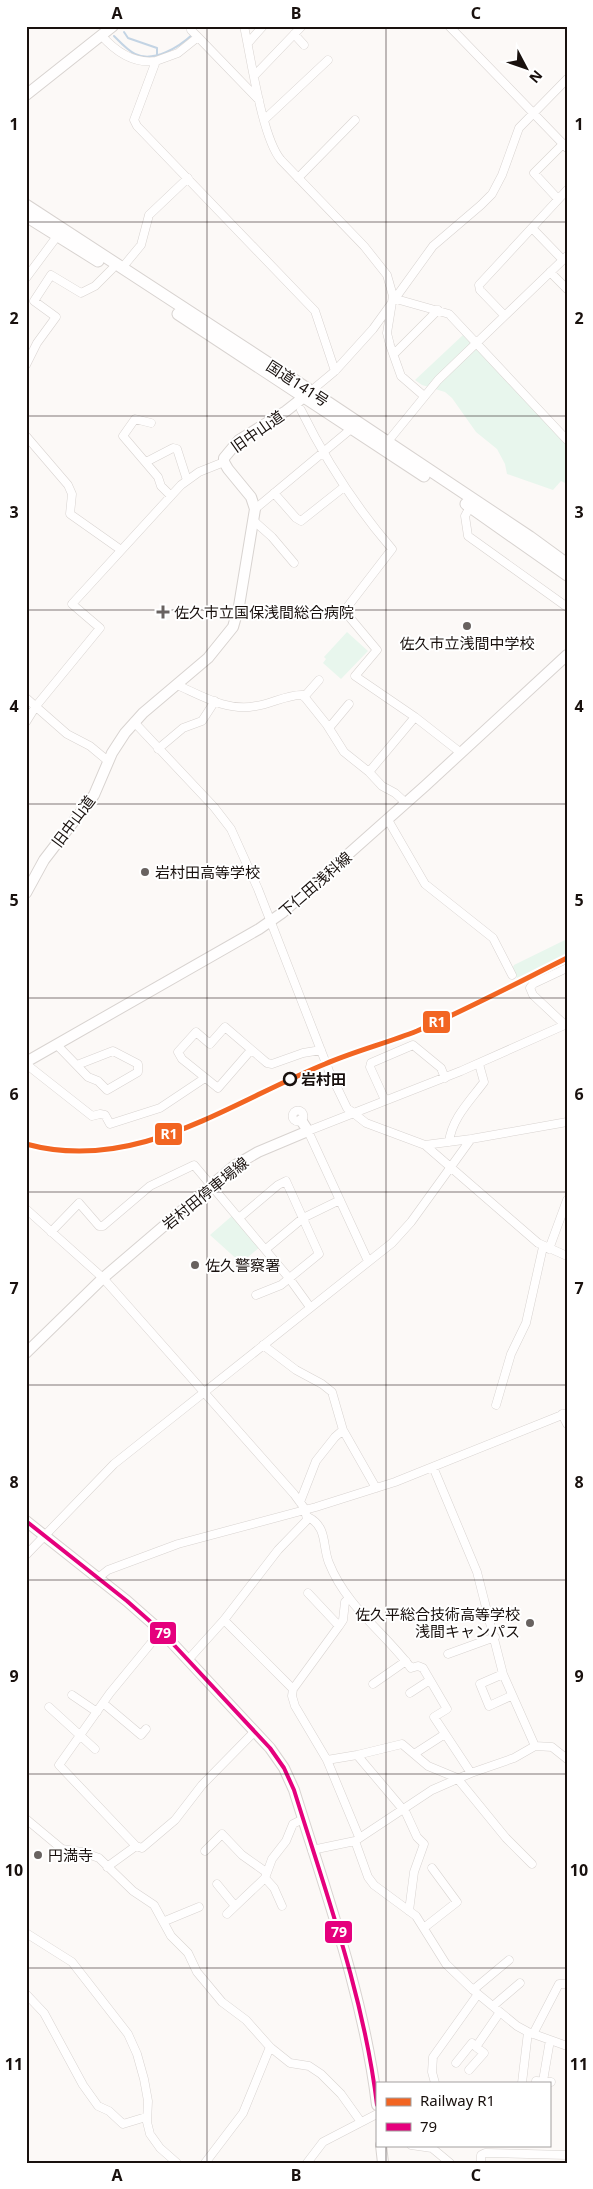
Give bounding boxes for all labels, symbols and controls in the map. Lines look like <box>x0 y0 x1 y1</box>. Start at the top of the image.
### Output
text: A <box>111 2 123 24</box>
text: B <box>291 2 301 24</box>
text: C <box>471 2 481 24</box>
north arrow <box>500 42 550 92</box>
text: N <box>525 66 547 87</box>
text: 1 <box>9 113 19 135</box>
text: 1 <box>574 113 584 135</box>
text: 2 <box>9 307 19 329</box>
text: 2 <box>574 307 584 329</box>
street label: 国道141号 <box>263 355 333 411</box>
street label: 旧中山道 <box>227 406 287 456</box>
text: 3 <box>9 501 19 523</box>
text: 3 <box>574 501 584 523</box>
place label: 佐久市立国保浅間総合病院 <box>174 602 354 622</box>
marker: 佐久市立国保浅間総合病院 <box>156 605 170 619</box>
marker: 佐久市立浅間中学校 <box>461 620 473 632</box>
place label: 佐久市立浅間中学校 <box>399 633 535 653</box>
text: 4 <box>9 695 19 717</box>
text: 4 <box>574 695 584 717</box>
street label: 旧中山道 <box>47 791 99 851</box>
street label: 下仁田浅科線 <box>274 847 356 921</box>
place label: 岩村田高等学校 <box>155 862 260 882</box>
marker: 岩村田高等学校 <box>139 866 151 878</box>
text: 5 <box>9 889 19 911</box>
text: 5 <box>574 889 584 911</box>
line badge: R1 <box>422 1010 451 1034</box>
text: R1 <box>428 1012 446 1031</box>
place label: 岩村田 <box>301 1069 346 1089</box>
marker: 岩村田 <box>283 1072 297 1086</box>
text: 6 <box>9 1083 19 1105</box>
text: 6 <box>574 1083 584 1105</box>
line badge: R1 <box>154 1122 183 1146</box>
text: R1 <box>160 1124 178 1143</box>
street label: 岩村田停車場線 <box>158 1152 252 1234</box>
place label: 佐久警察署 <box>205 1255 280 1275</box>
marker: 佐久警察署 <box>189 1259 201 1271</box>
text: 7 <box>9 1277 19 1299</box>
text: 7 <box>574 1277 584 1299</box>
text: 8 <box>9 1471 19 1493</box>
text: 8 <box>574 1471 584 1493</box>
place label: 佐久平総合技術高等学校 浅間キャンパス <box>355 1604 520 1641</box>
marker: 佐久平総合技術高等学校 浅間キャンパス <box>524 1617 536 1629</box>
line badge: 79 <box>149 1621 177 1645</box>
text: 79 <box>155 1623 171 1642</box>
text: 9 <box>9 1665 19 1687</box>
text: 9 <box>574 1665 584 1687</box>
place label: 円満寺 <box>48 1845 93 1865</box>
marker: 円満寺 <box>32 1849 44 1861</box>
text: 10 <box>5 1859 23 1881</box>
text: 10 <box>570 1859 588 1881</box>
line badge: 79 <box>324 1920 353 1944</box>
text: 79 <box>331 1922 347 1941</box>
text: 11 <box>5 2053 23 2075</box>
text: 11 <box>570 2053 588 2075</box>
legend <box>376 2082 550 2146</box>
text: Railway R1 <box>420 2090 495 2110</box>
text: 79 <box>420 2116 437 2136</box>
text: A <box>111 2164 123 2186</box>
text: B <box>291 2164 301 2186</box>
text: C <box>471 2164 481 2186</box>

